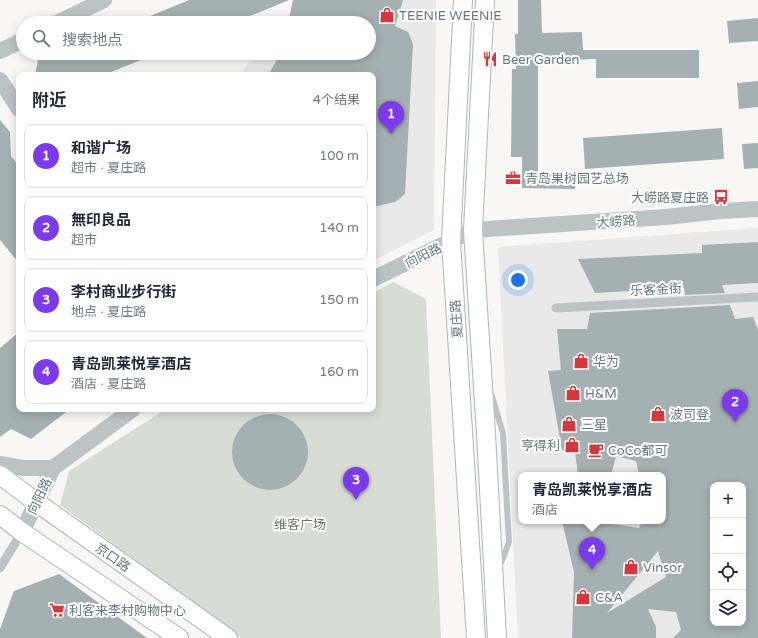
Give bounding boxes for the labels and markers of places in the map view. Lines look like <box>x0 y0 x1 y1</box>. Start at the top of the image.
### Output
shop icon: TEENIE WEENIE <box>378 6 396 24</box>
place label: TEENIE WEENIE <box>399 8 502 24</box>
restaurant icon: Beer Garden <box>481 50 499 68</box>
place label: Beer Garden <box>502 52 579 68</box>
pin: 1 <box>378 101 404 134</box>
office icon: 青岛果树园艺总场 <box>504 169 522 187</box>
place label: 青岛果树园艺总场 <box>525 171 629 187</box>
bus stop icon: 大崂路夏庄路 <box>712 188 730 206</box>
place label: 大崂路夏庄路 <box>631 190 709 206</box>
shop icon: 华为 <box>572 352 590 370</box>
place label: 华为 <box>593 354 619 370</box>
shop icon: H&M <box>564 384 582 402</box>
place label: H&M <box>585 386 617 402</box>
pin: 2 <box>722 389 748 422</box>
shop icon: 波司登 <box>649 405 667 423</box>
place label: 波司登 <box>670 407 709 423</box>
shop icon: 三星 <box>560 415 578 433</box>
place label: 三星 <box>581 417 607 433</box>
shop icon: 亨得利 <box>563 436 581 454</box>
place label: 亨得利 <box>521 438 560 454</box>
cafe icon: CoCo都可 <box>587 441 605 459</box>
place label: CoCo都可 <box>608 443 667 459</box>
pin: 3 <box>343 467 369 500</box>
pin: 4 <box>579 537 605 570</box>
shop icon: Vinsor <box>622 558 640 576</box>
place label: Vinsor <box>643 560 682 576</box>
shop icon: C&A <box>574 588 592 606</box>
place label: C&A <box>595 590 623 606</box>
supermarket icon: 利客来李村购物中心 <box>48 601 66 619</box>
place label: 利客来李村购物中心 <box>69 603 186 619</box>

